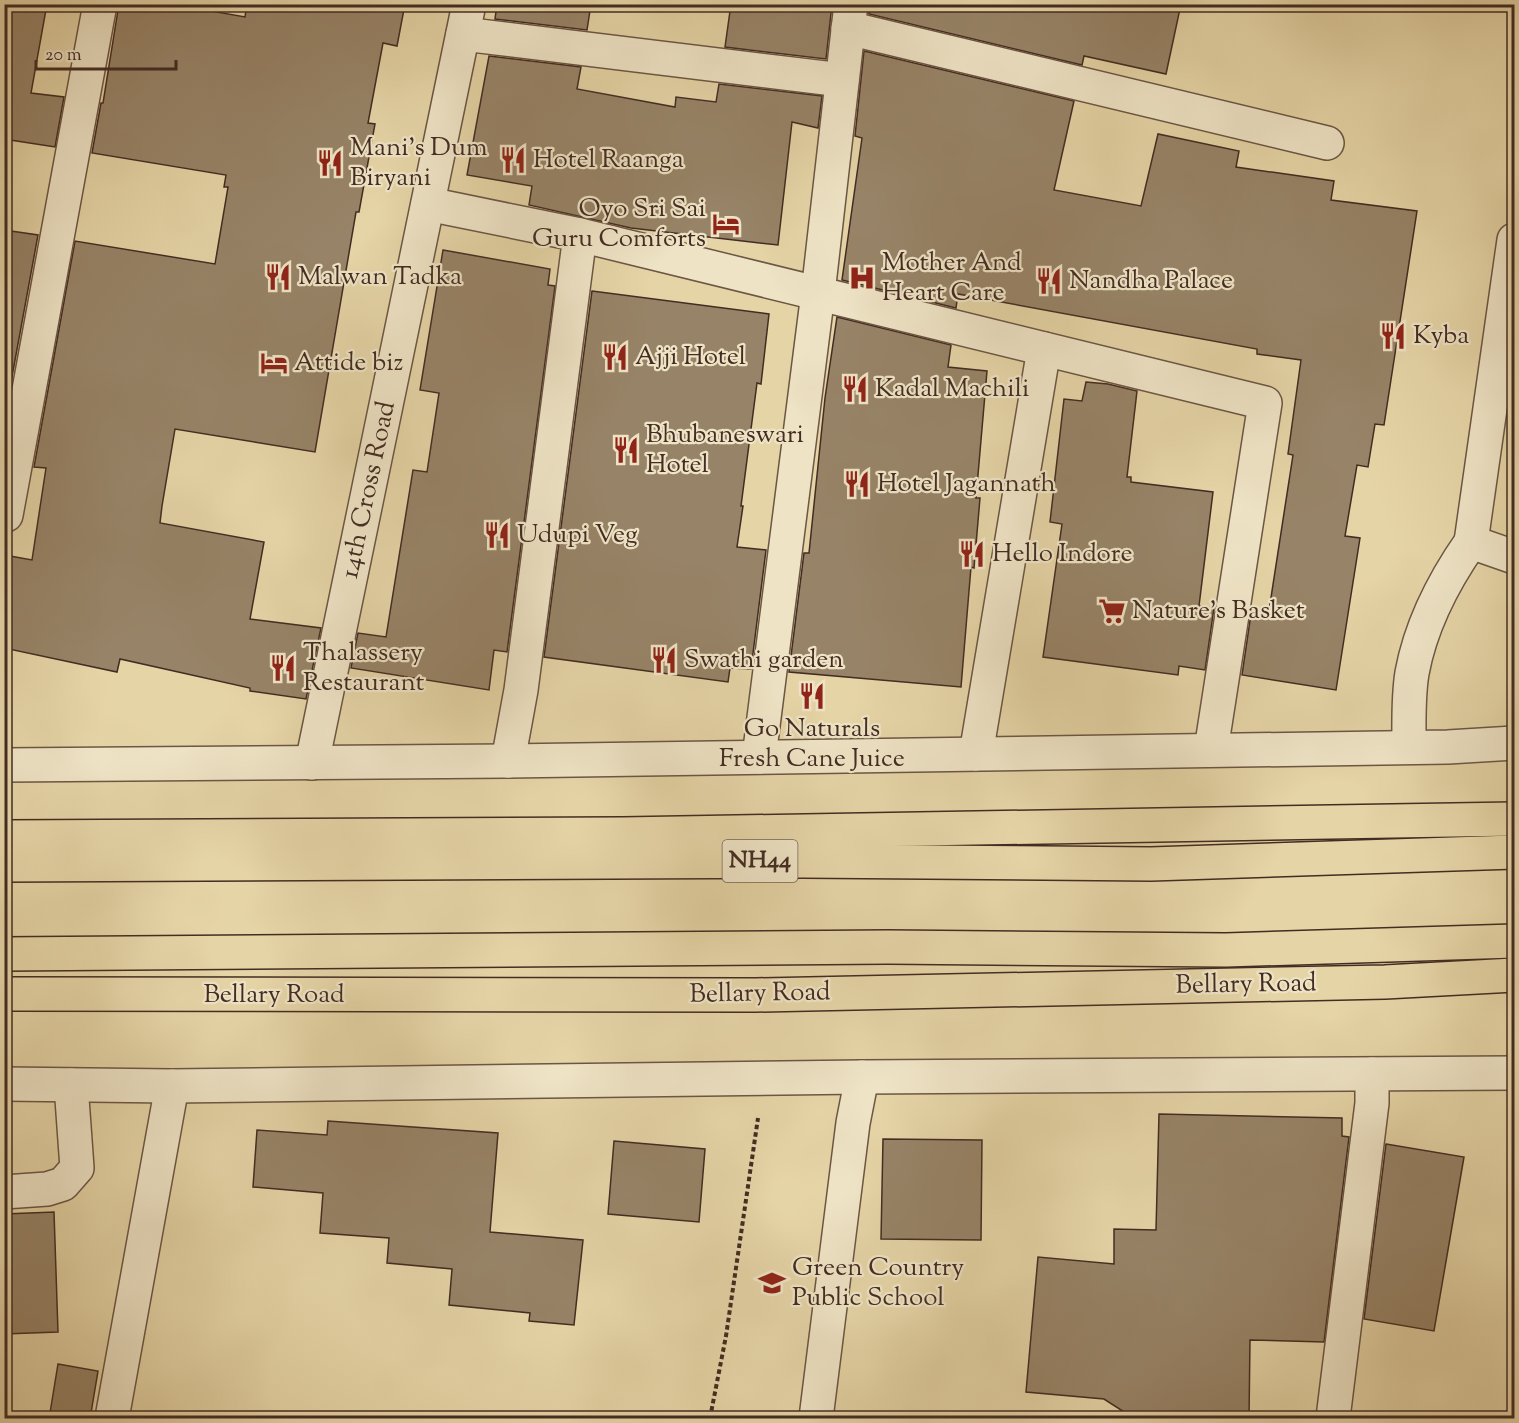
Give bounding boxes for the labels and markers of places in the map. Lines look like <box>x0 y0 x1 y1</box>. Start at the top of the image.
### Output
place label: Mani's Dum Biryani <box>350 130 487 197</box>
place label: Hotel Raanga <box>533 142 684 179</box>
restaurant icon: Hotel Raanga <box>498 145 528 175</box>
restaurant icon: Mani's Dum Biryani <box>315 148 345 178</box>
place label: Oyo Sri Sai Guru Comforts <box>532 191 706 258</box>
hotel icon: Oyo Sri Sai Guru Comforts <box>711 209 741 239</box>
place label: Mother And Heart Care <box>882 245 1022 312</box>
place label: Malwan Tadka <box>298 259 462 296</box>
restaurant icon: Malwan Tadka <box>263 262 293 292</box>
hospital icon: Mother And Heart Care <box>847 263 877 293</box>
place label: Nandha Palace <box>1069 263 1233 300</box>
restaurant icon: Nandha Palace <box>1034 266 1064 296</box>
place label: Kyba <box>1413 318 1469 355</box>
restaurant icon: Kyba <box>1378 321 1408 351</box>
place label: Ajji Hotel <box>635 339 746 376</box>
restaurant icon: Ajji Hotel <box>600 342 630 372</box>
place label: Attide biz <box>294 345 404 382</box>
hotel icon: Attide biz <box>259 348 289 378</box>
place label: Kadal Machili <box>875 371 1029 408</box>
restaurant icon: Kadal Machili <box>840 374 870 404</box>
place label: Bhubaneswari Hotel <box>646 417 804 484</box>
restaurant icon: Bhubaneswari Hotel <box>611 435 641 465</box>
place label: Hotel Jagannath <box>877 466 1056 503</box>
restaurant icon: Hotel Jagannath <box>842 469 872 499</box>
place label: Udupi Veg <box>517 517 638 554</box>
restaurant icon: Udupi Veg <box>482 520 512 550</box>
place label: Hello Indore <box>992 536 1133 573</box>
restaurant icon: Hello Indore <box>957 539 987 569</box>
place label: Nature's Basket <box>1132 593 1305 630</box>
supermarket icon: Nature's Basket <box>1097 596 1127 626</box>
place label: Thalassery Restaurant <box>303 635 425 702</box>
place label: Swathi garden <box>684 642 844 679</box>
restaurant icon: Swathi garden <box>649 645 679 675</box>
restaurant icon: Thalassery Restaurant <box>268 653 298 683</box>
restaurant icon: Go Naturals Fresh Cane Juice <box>797 681 827 711</box>
place label: Go Naturals Fresh Cane Juice <box>719 711 905 778</box>
place label: Green Country Public School <box>792 1250 964 1317</box>
school or university icon: Green Country Public School <box>757 1268 787 1298</box>

